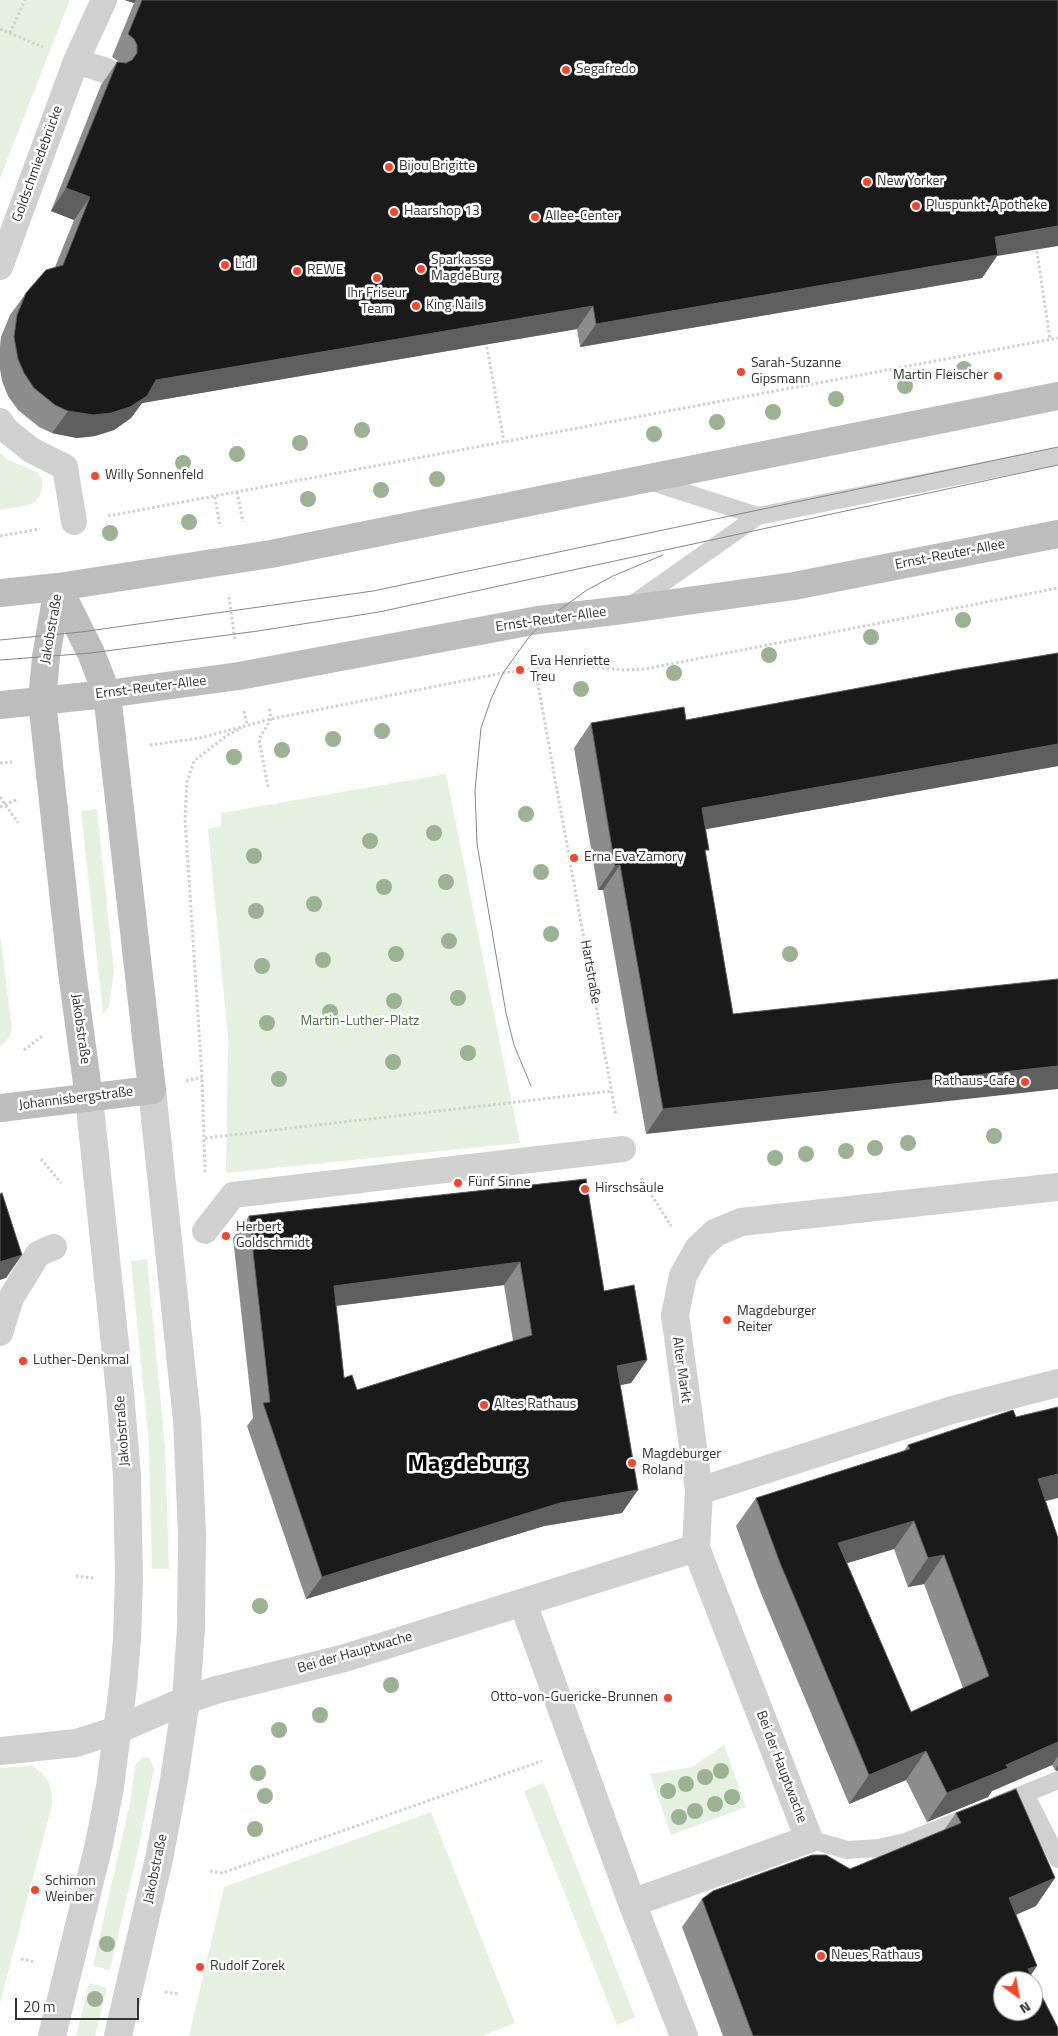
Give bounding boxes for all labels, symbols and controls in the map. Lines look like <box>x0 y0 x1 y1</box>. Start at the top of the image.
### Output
place label: Segafredo <box>576 62 636 78</box>
marker: Segafredo <box>560 64 572 76</box>
street label: Goldschmiedebrücke <box>9 104 67 224</box>
place label: Bijou Brigitte <box>399 159 475 175</box>
marker: Bijou Brigitte <box>383 161 395 173</box>
place label: New Yorker <box>877 174 944 190</box>
marker: New Yorker <box>861 176 873 188</box>
place label: Pluspunkt-Apotheke <box>926 198 1047 214</box>
marker: Pluspunkt-Apotheke <box>910 200 922 212</box>
place label: Haarshop 13 <box>404 204 480 220</box>
marker: Haarshop 13 <box>388 206 400 218</box>
place label: Allee-Center <box>545 209 619 225</box>
marker: Allee-Center <box>529 211 541 223</box>
place label: Sparkasse MagdeBurg <box>431 253 499 286</box>
place label: Lidl <box>235 257 255 273</box>
marker: Lidl <box>219 259 231 271</box>
place label: REWE <box>307 263 344 279</box>
marker: Sparkasse MagdeBurg <box>415 263 427 275</box>
marker: REWE <box>291 265 303 277</box>
marker: Ihr Friseur Team <box>371 272 383 284</box>
place label: Ihr Friseur Team <box>347 286 407 318</box>
place label: King Nails <box>426 298 484 314</box>
marker: King Nails <box>410 300 422 312</box>
place label: Sarah-Suzanne Gipsmann <box>751 356 841 388</box>
marker: Sarah-Suzanne Gipsmann <box>735 366 747 378</box>
place label: Martin Fleischer <box>893 368 988 384</box>
marker: Martin Fleischer <box>992 370 1004 382</box>
place label: Willy Sonnenfeld <box>105 468 204 484</box>
marker: Willy Sonnenfeld <box>89 470 101 482</box>
street label: Ernst-Reuter-Allee <box>894 536 1006 574</box>
street label: Jakobstraße <box>38 593 66 665</box>
street label: Ernst-Reuter-Allee <box>495 604 607 636</box>
place label: Eva Henriette Treu <box>530 654 610 686</box>
marker: Eva Henriette Treu <box>514 664 526 676</box>
street label: Ernst-Reuter-Allee <box>95 673 207 703</box>
place label: Erna Eva Zamory <box>584 850 684 866</box>
marker: Erna Eva Zamory <box>568 852 580 864</box>
street label: Hartstraße <box>576 939 604 1005</box>
street label: Jakobstraße <box>67 993 93 1065</box>
park label: Martin-Luther-Platz <box>301 1014 419 1030</box>
place label: Rathaus-Cafe <box>934 1074 1015 1090</box>
marker: Rathaus-Cafe <box>1019 1076 1031 1088</box>
street label: Johannisbergstraße <box>18 1084 134 1114</box>
place label: Fünf Sinne <box>468 1175 531 1191</box>
marker: Fünf Sinne <box>452 1177 464 1189</box>
place label: Hirschsäule <box>595 1181 664 1197</box>
marker: Hirschsäule <box>579 1183 591 1195</box>
place label: Herbert Goldschmidt <box>236 1220 310 1252</box>
marker: Herbert Goldschmidt <box>220 1230 232 1242</box>
place label: Magdeburger Reiter <box>737 1304 816 1336</box>
marker: Magdeburger Reiter <box>721 1314 733 1326</box>
street label: Alter Markt <box>668 1336 694 1404</box>
place label: Luther-Denkmal <box>33 1353 129 1369</box>
marker: Luther-Denkmal <box>17 1355 29 1367</box>
street label: Jakobstraße <box>112 1395 134 1467</box>
place label: Altes Rathaus <box>494 1397 576 1413</box>
marker: Altes Rathaus <box>478 1399 490 1411</box>
place label: Magdeburger Roland <box>642 1447 721 1480</box>
district label: Magdeburg <box>407 1451 527 1479</box>
marker: Magdeburger Roland <box>626 1457 638 1469</box>
street label: Bei der Hauptwache <box>296 1629 414 1677</box>
place label: Otto-von-Guericke-Brunnen <box>491 1690 658 1706</box>
marker: Otto-von-Guericke-Brunnen <box>662 1692 674 1704</box>
street label: Bei der Hauptwache <box>752 1709 810 1825</box>
street label: Jakobstraße <box>140 1833 172 1905</box>
place label: Schimon Weinber <box>45 1874 96 1906</box>
marker: Schimon Weinber <box>29 1884 41 1896</box>
place label: Neues Rathaus <box>831 1948 921 1964</box>
marker: Neues Rathaus <box>815 1950 827 1962</box>
place label: Rudolf Zorek <box>210 1959 285 1975</box>
marker: Rudolf Zorek <box>194 1961 206 1973</box>
north arrow <box>993 1971 1043 2021</box>
scale bar <box>18 1988 141 2020</box>
text: 20 m <box>23 1995 56 2018</box>
text: N <box>1016 1997 1035 2020</box>

